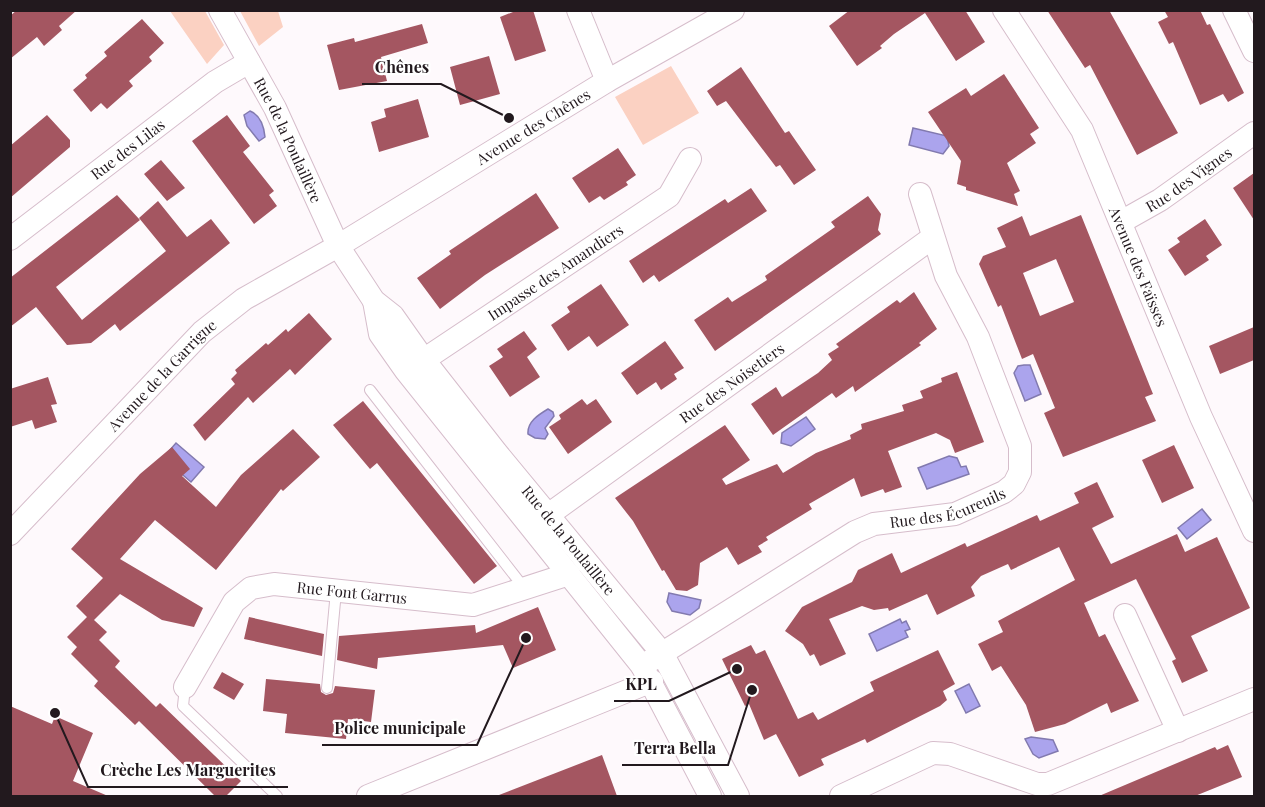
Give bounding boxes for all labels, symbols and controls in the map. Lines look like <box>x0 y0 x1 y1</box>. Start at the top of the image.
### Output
callout: Chênes <box>362 50 441 84</box>
text: Chênes <box>375 56 429 77</box>
street label: Rue de la Poulaillère <box>250 74 327 206</box>
street label: Avenue des Chênes <box>472 84 594 169</box>
street label: Rue des Lilas <box>86 114 169 184</box>
street label: Rue des Vignes <box>1142 142 1235 216</box>
street label: Avenue des Faïsses <box>1105 203 1172 330</box>
street label: Impasse des Amandiers <box>484 220 627 325</box>
street label: Avenue de la Garrigue <box>103 315 220 436</box>
street label: Rue des Noisetiers <box>675 338 788 427</box>
street label: Rue de la Poulaillère <box>518 481 620 599</box>
street label: Rue des Écureuils <box>888 483 1008 532</box>
street label: Rue Font Garrus <box>296 576 408 608</box>
callout: KPL <box>614 667 669 701</box>
text: KPL <box>625 673 657 694</box>
callout: Police municipale <box>322 711 477 745</box>
text: Police municipale <box>334 717 466 738</box>
callout: Terra Bella <box>622 731 728 765</box>
text: Terra Bella <box>634 737 717 758</box>
callout: Crèche Les Marguerites <box>88 753 288 787</box>
text: Crèche Les Marguerites <box>100 759 276 780</box>

